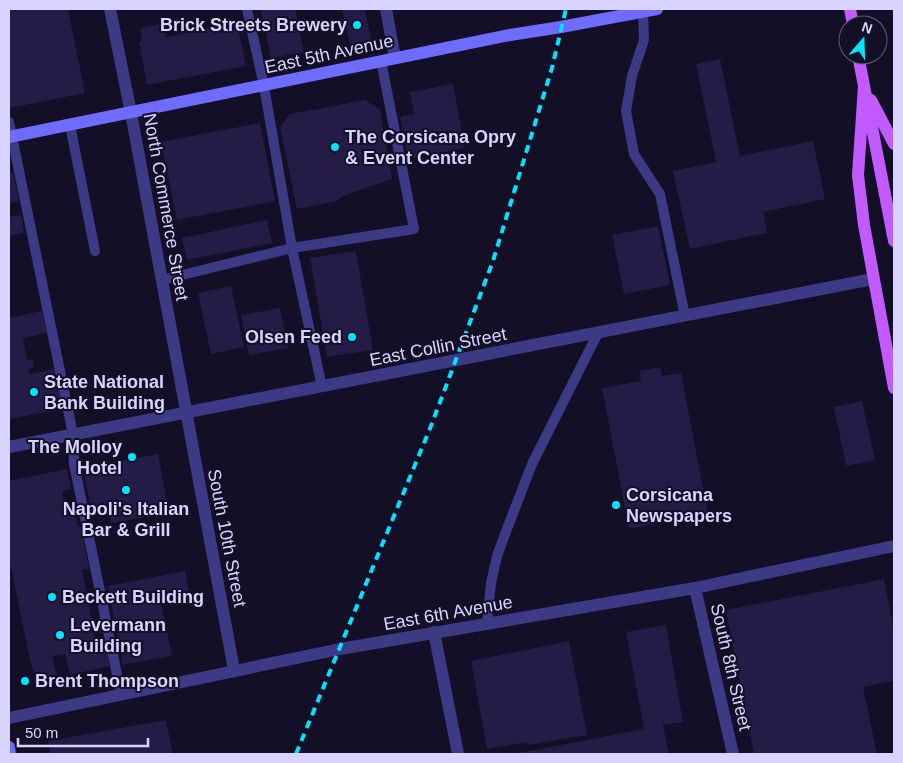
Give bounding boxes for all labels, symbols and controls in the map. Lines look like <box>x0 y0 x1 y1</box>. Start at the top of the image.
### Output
place label: Brick Streets Brewery <box>160 15 347 35</box>
north arrow <box>838 15 888 65</box>
text: N <box>860 18 875 37</box>
marker: Brick Streets Brewery <box>351 19 363 31</box>
street label: East 5th Avenue <box>263 31 395 77</box>
street label: North Commerce Street <box>140 112 192 302</box>
place label: The Corsicana Opry & Event Center <box>345 127 516 168</box>
marker: The Corsicana Opry & Event Center <box>329 141 341 153</box>
street label: East Collin Street <box>368 324 508 370</box>
place label: Olsen Feed <box>245 327 342 347</box>
marker: Olsen Feed <box>346 331 358 343</box>
place label: State National Bank Building <box>44 372 165 413</box>
marker: State National Bank Building <box>28 386 40 398</box>
place label: The Molloy Hotel <box>28 437 122 478</box>
marker: The Molloy Hotel <box>126 451 138 463</box>
street label: South 10th Street <box>204 467 250 609</box>
marker: Napoli's Italian Bar & Grill <box>120 484 132 496</box>
place label: Corsicana Newspapers <box>626 485 732 526</box>
place label: Napoli's Italian Bar & Grill <box>63 499 189 540</box>
marker: Corsicana Newspapers <box>610 499 622 511</box>
place label: Beckett Building <box>62 587 204 607</box>
marker: Beckett Building <box>46 591 58 603</box>
street label: East 6th Avenue <box>382 592 514 634</box>
street label: South 8th Street <box>707 601 755 733</box>
place label: Levermann Building <box>70 615 166 656</box>
marker: Levermann Building <box>54 629 66 641</box>
place label: Brent Thompson <box>35 671 179 691</box>
marker: Brent Thompson <box>19 675 31 687</box>
scale bar <box>18 716 148 748</box>
text: 50 m <box>25 724 58 741</box>

